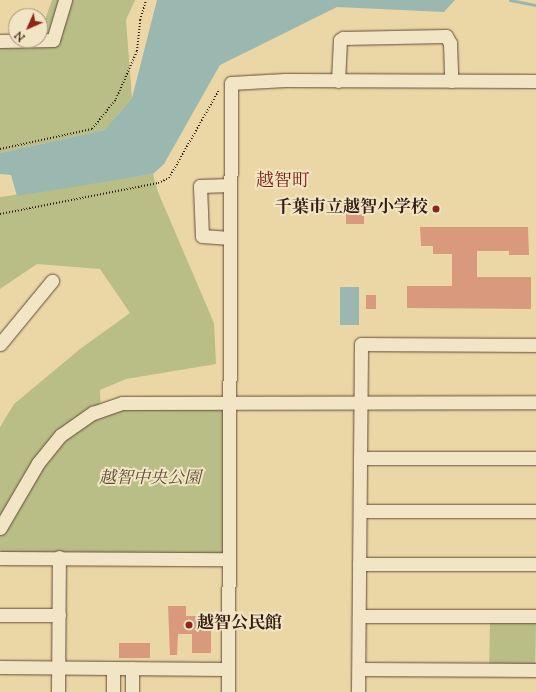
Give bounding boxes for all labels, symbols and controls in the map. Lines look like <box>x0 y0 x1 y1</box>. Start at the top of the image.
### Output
north arrow <box>8 8 48 48</box>
text: N <box>11 27 29 45</box>
district label: 越智町 <box>256 171 310 193</box>
place label: 千葉市立越智小学校 <box>275 199 428 219</box>
marker: 千葉市立越智小学校 <box>431 204 441 214</box>
park label: 越智中央公園 <box>99 470 201 490</box>
place label: 越智公民館 <box>197 615 282 635</box>
marker: 越智公民館 <box>184 620 194 630</box>

